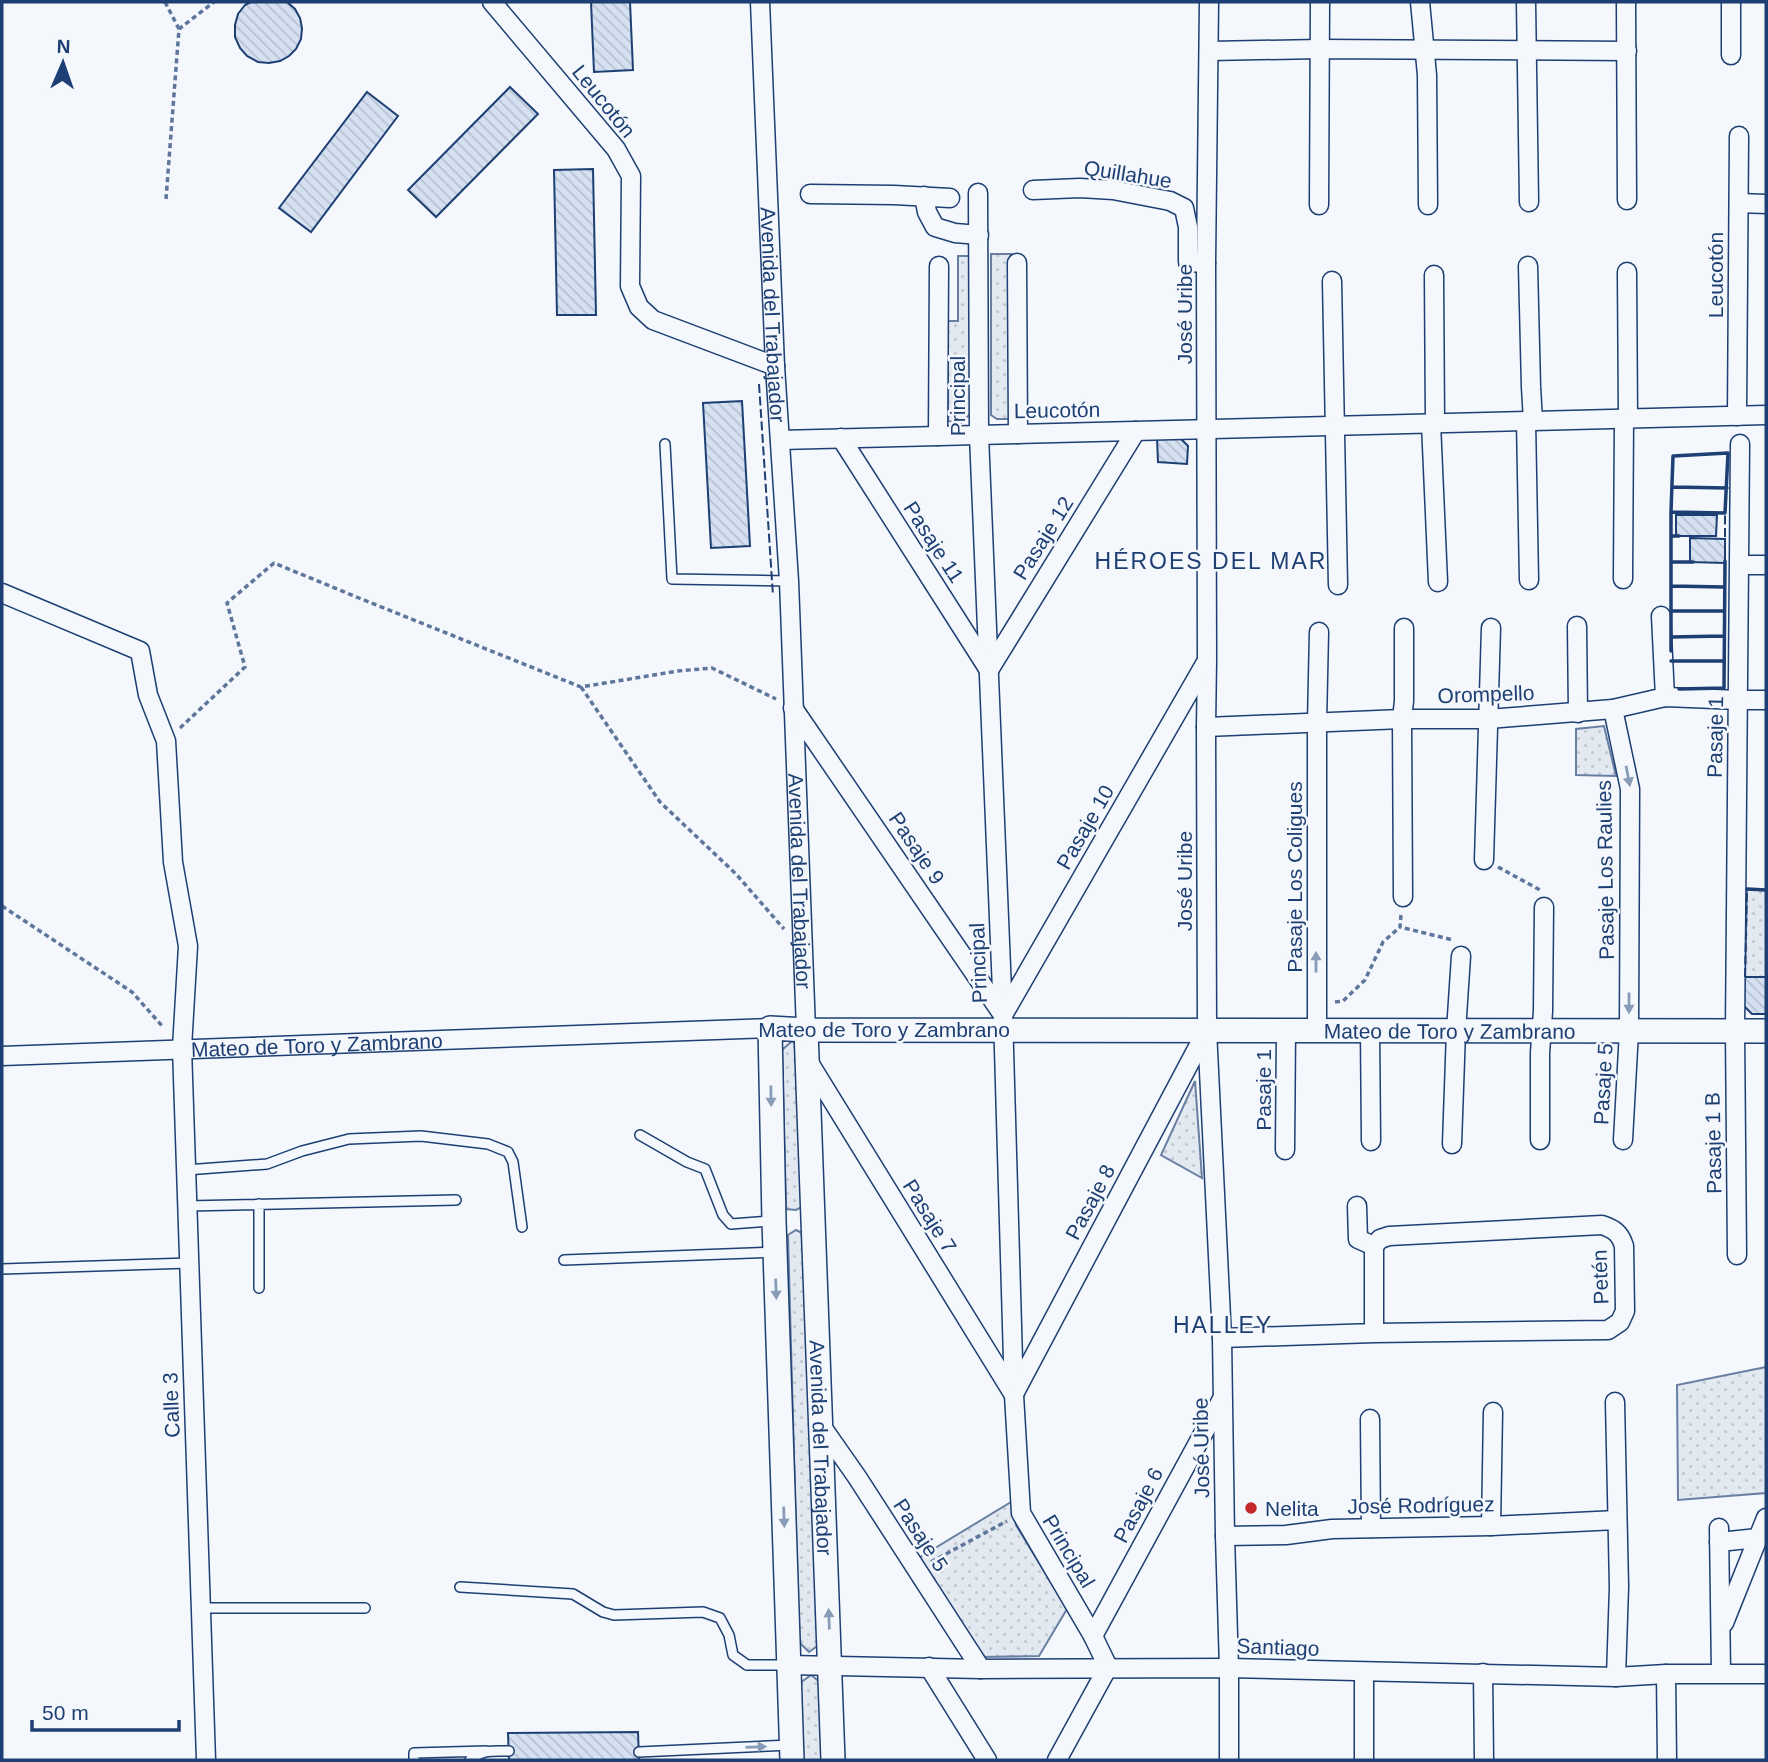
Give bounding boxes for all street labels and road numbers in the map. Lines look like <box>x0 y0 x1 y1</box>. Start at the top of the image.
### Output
street label: Leucotón <box>568 60 640 142</box>
street label: Quillahue <box>1082 156 1174 192</box>
street label: Avenida del Trabajador <box>757 206 790 423</box>
street label: Leucotón <box>1704 232 1727 318</box>
street label: José Uribe <box>1173 264 1196 364</box>
street label: Principal <box>946 356 969 436</box>
street label: Leucotón <box>1014 398 1100 422</box>
street label: Pasaje 12 <box>1008 492 1078 584</box>
street label: Pasaje 11 <box>899 497 969 587</box>
street label: Orompello <box>1437 681 1535 707</box>
street label: Pasaje 1 <box>1703 696 1727 778</box>
street label: Avenida del Trabajador <box>785 773 816 989</box>
street label: Pasaje Los Raulies <box>1592 780 1618 960</box>
street label: Pasaje 10 <box>1052 781 1118 873</box>
street label: Pasaje Los Coligues <box>1283 781 1306 973</box>
street label: Pasaje 9 <box>885 808 949 888</box>
street label: José Uribe <box>1173 831 1196 931</box>
street label: Principal <box>965 922 991 1004</box>
street label: Mateo de Toro y Zambrano <box>758 1018 1010 1041</box>
street label: Mateo de Toro y Zambrano <box>1324 1019 1576 1042</box>
street label: Mateo de Toro y Zambrano <box>190 1028 443 1061</box>
street label: Pasaje 5 <box>1589 1043 1617 1125</box>
street label: Pasaje 1 <box>1252 1049 1275 1131</box>
street label: Pasaje 1 B <box>1701 1092 1725 1194</box>
street label: Pasaje 8 <box>1061 1161 1119 1243</box>
street label: Pasaje 7 <box>899 1175 961 1257</box>
street label: Petén <box>1588 1249 1612 1305</box>
street label: Avenida del Trabajador <box>806 1339 837 1556</box>
street label: Calle 3 <box>158 1372 184 1438</box>
street label: José Uribe <box>1189 1398 1213 1498</box>
street label: Pasaje 6 <box>1109 1464 1167 1546</box>
street label: José Rodríguez <box>1347 1492 1495 1518</box>
street label: Pasaje 5 <box>889 1494 953 1576</box>
street label: Principal <box>1038 1511 1100 1591</box>
street label: Santiago <box>1236 1634 1320 1660</box>

